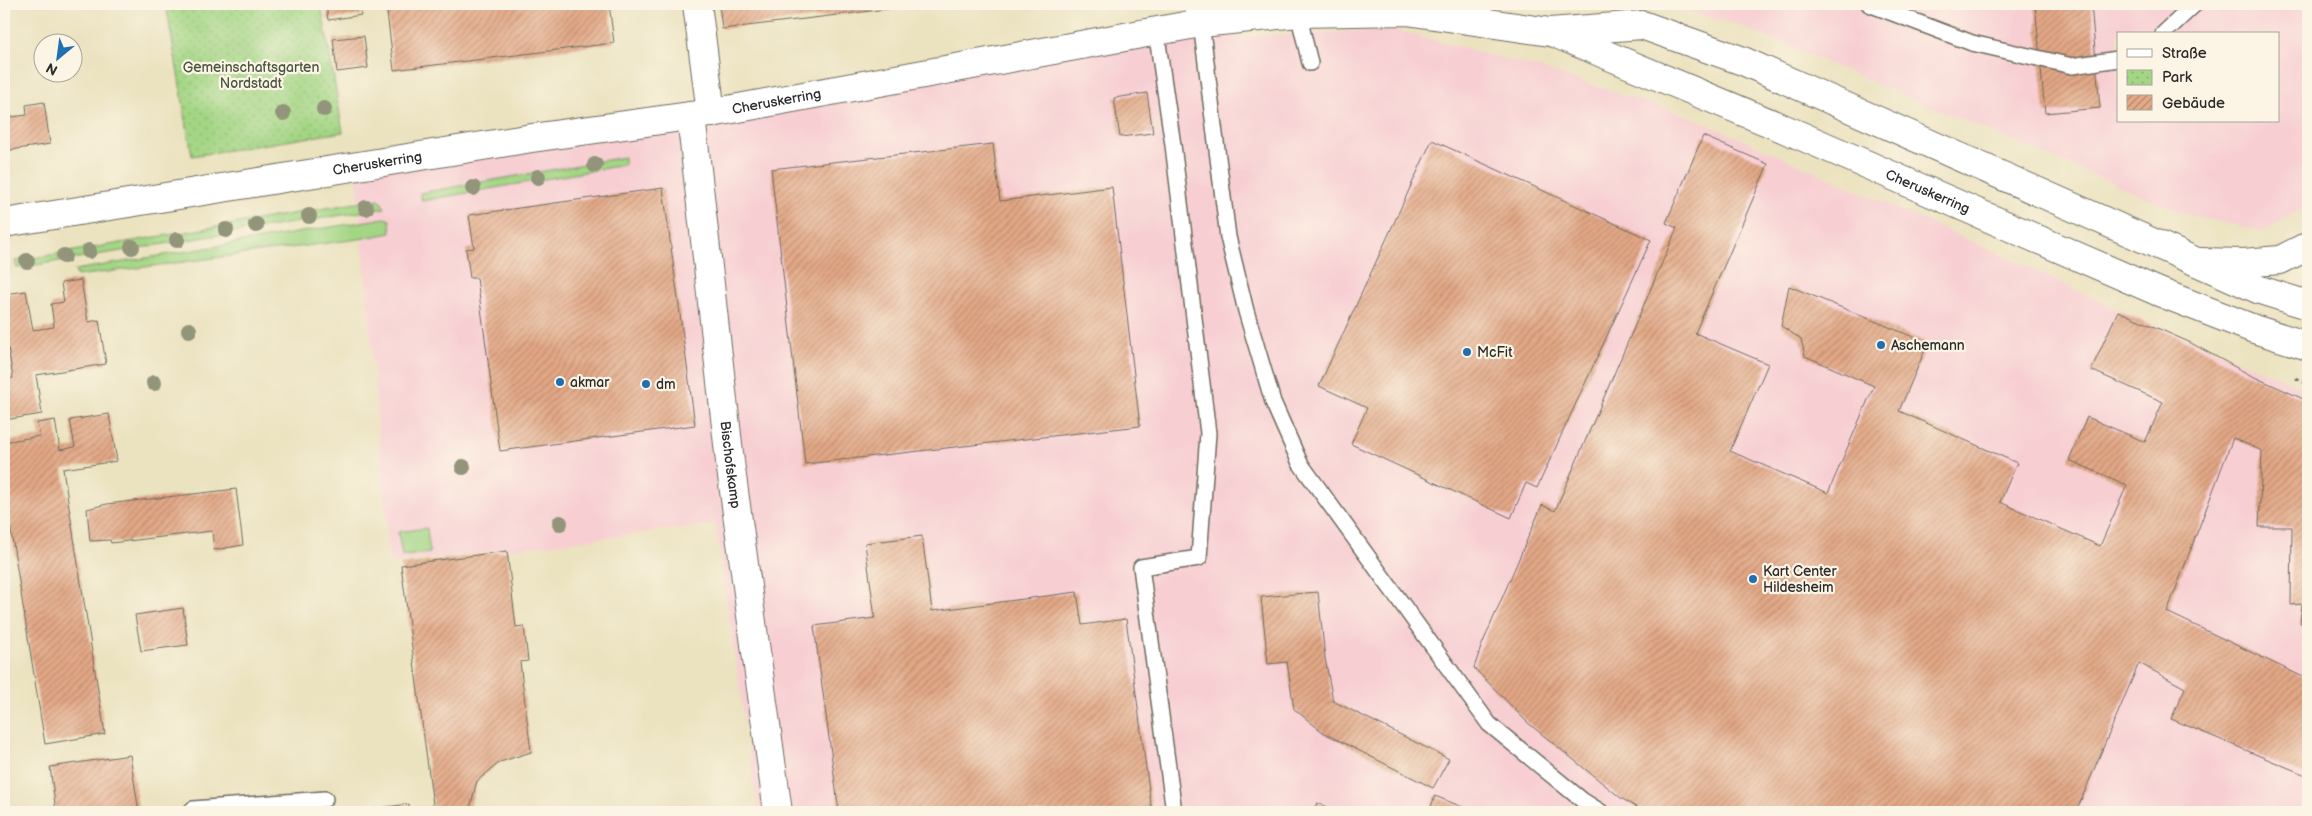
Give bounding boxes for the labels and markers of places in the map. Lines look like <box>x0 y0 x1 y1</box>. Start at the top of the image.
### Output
place label: Aschemann <box>1891 337 1965 354</box>
marker: Aschemann <box>1875 339 1887 351</box>
place label: McFit <box>1477 344 1513 361</box>
marker: McFit <box>1461 346 1473 358</box>
place label: akmar <box>570 374 610 391</box>
marker: akmar <box>554 376 566 388</box>
place label: dm <box>656 376 676 393</box>
marker: dm <box>640 378 652 390</box>
place label: Kart Center Hildesheim <box>1763 563 1837 596</box>
marker: Kart Center Hildesheim <box>1747 573 1759 585</box>

